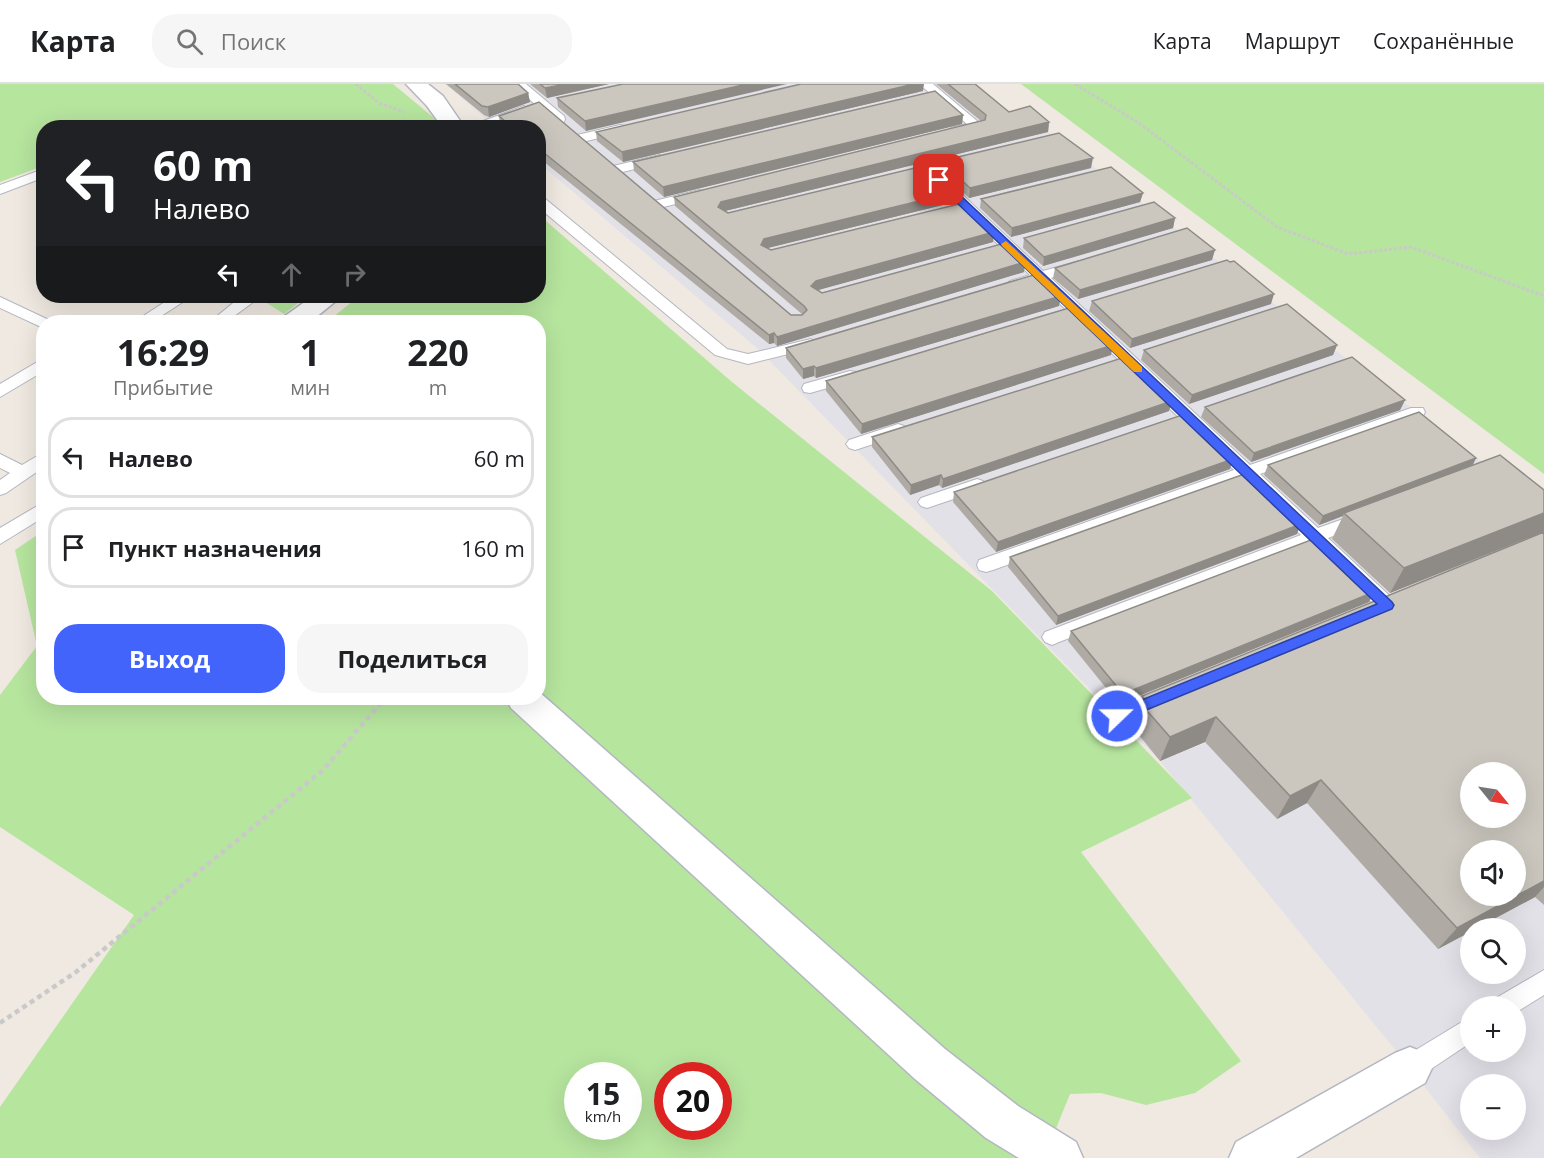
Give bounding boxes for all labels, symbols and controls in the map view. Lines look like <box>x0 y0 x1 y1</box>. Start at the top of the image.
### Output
search box <box>152 14 572 68</box>
text: Карта <box>30 22 116 60</box>
icon: search <box>173 25 206 58</box>
text: Поиск <box>221 26 286 56</box>
text: Карта <box>1153 27 1212 55</box>
text: Маршрут <box>1245 27 1340 55</box>
text: Сохранённые <box>1373 27 1514 55</box>
text: 60 m <box>153 136 253 193</box>
icon: left <box>54 144 132 222</box>
pin <box>913 154 964 205</box>
icon: arrive <box>922 163 955 196</box>
text: Налево <box>153 190 250 227</box>
icon: left <box>212 258 245 291</box>
icon: ahead <box>275 258 308 291</box>
icon: right <box>338 258 371 291</box>
text: 16:29 <box>117 328 209 377</box>
text: 1 <box>300 328 320 377</box>
text: 220 <box>407 328 469 377</box>
text: Прибытие <box>113 374 213 401</box>
text: мин <box>290 374 330 401</box>
text: m <box>429 374 447 401</box>
icon: left <box>57 441 90 474</box>
text: Налево <box>108 443 193 473</box>
text: 60 m <box>474 443 525 473</box>
icon: arrive <box>57 531 90 564</box>
text: Пункт назначения <box>108 533 322 563</box>
text: 160 m <box>461 533 525 563</box>
button: Выход <box>54 624 285 693</box>
button: Поделиться <box>297 624 528 693</box>
position arrow <box>1085 684 1149 748</box>
north arrow <box>1460 762 1526 828</box>
map controls <box>1460 762 1526 1140</box>
button: sound <box>1460 840 1526 906</box>
button: search <box>1460 918 1526 984</box>
button: + <box>1460 996 1526 1062</box>
speed limit sign: 20 <box>654 1062 732 1140</box>
text: 15 <box>586 1073 620 1114</box>
button: − <box>1460 1074 1526 1140</box>
text: km/h <box>585 1106 621 1126</box>

